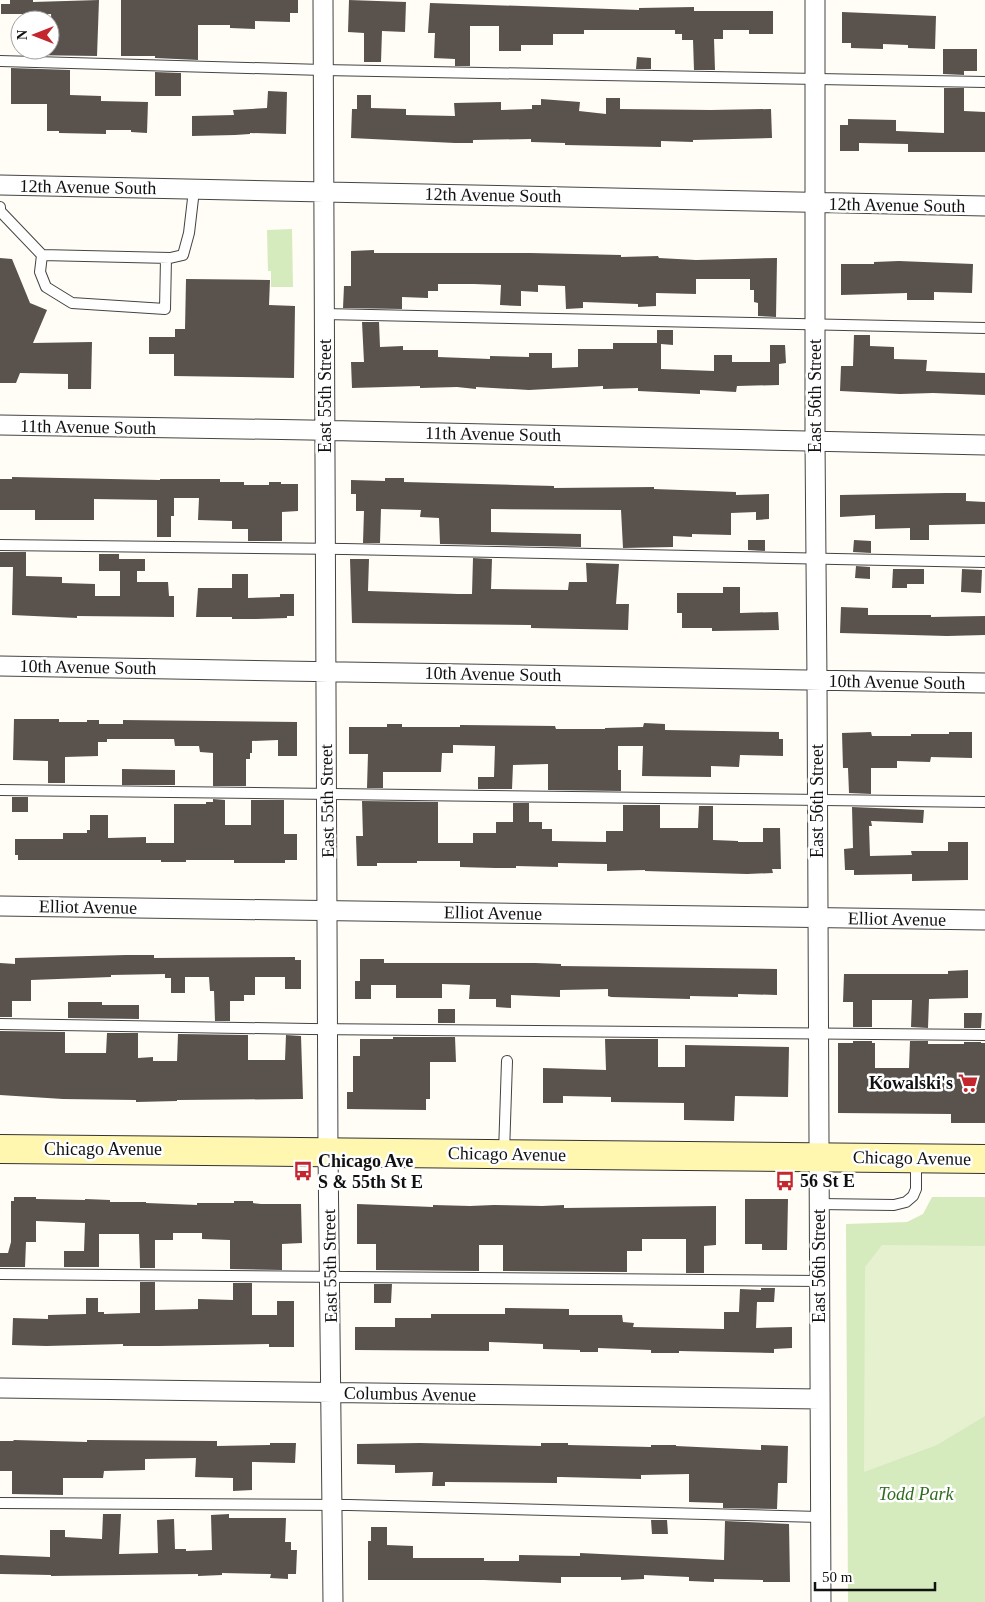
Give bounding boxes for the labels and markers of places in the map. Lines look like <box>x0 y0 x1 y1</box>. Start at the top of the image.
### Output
supermarket icon: Kowalski's <box>957 1072 979 1094</box>
place label: Kowalski's <box>869 1073 953 1093</box>
place label: Chicago Ave S & 55th St E <box>318 1151 423 1192</box>
bus stop icon: Chicago Ave S & 55th St E <box>292 1160 314 1182</box>
bus stop icon: 56 St E <box>774 1170 796 1192</box>
place label: 56 St E <box>800 1171 855 1191</box>

